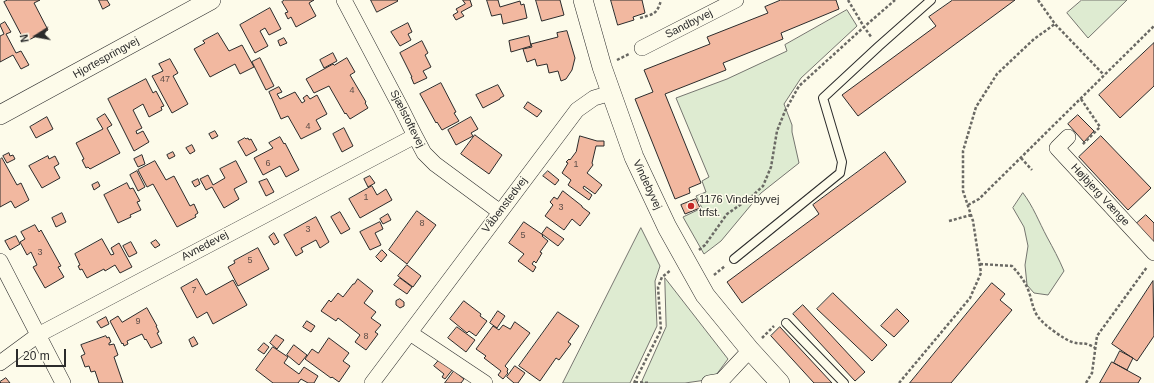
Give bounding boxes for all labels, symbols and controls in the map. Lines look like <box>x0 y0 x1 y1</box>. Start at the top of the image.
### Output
street label: Sandbyvej <box>663 6 715 42</box>
north arrow <box>16 16 56 56</box>
text: N <box>18 33 31 43</box>
street label: Hjortespringvej <box>71 34 141 82</box>
house number: 47 <box>160 75 170 85</box>
house number: 4 <box>349 86 355 96</box>
street label: Sjælstoftevej <box>387 88 427 150</box>
house number: 4 <box>305 122 311 132</box>
street label: Vindebyvej <box>630 158 664 212</box>
house number: 6 <box>265 159 271 169</box>
house number: 1 <box>573 160 579 170</box>
street label: Højbjerg Vænge <box>1068 161 1132 229</box>
street label: Våbenstedvej <box>480 174 530 236</box>
house number: 1 <box>363 193 369 203</box>
place label: 1176 Vindebyvej trfst. <box>699 193 779 219</box>
marker: 1176 Vindebyvej trfst. <box>686 201 696 211</box>
house number: 3 <box>558 203 564 213</box>
house number: 8 <box>419 219 425 229</box>
house number: 3 <box>305 225 311 235</box>
street label: Avnedevej <box>179 228 231 264</box>
house number: 5 <box>520 231 526 241</box>
house number: 3 <box>37 248 43 258</box>
house number: 5 <box>247 256 253 266</box>
house number: 7 <box>191 286 197 296</box>
house number: 9 <box>135 317 141 327</box>
house number: 8 <box>363 332 369 342</box>
scale bar <box>18 341 68 367</box>
text: 20 m <box>23 349 50 363</box>

